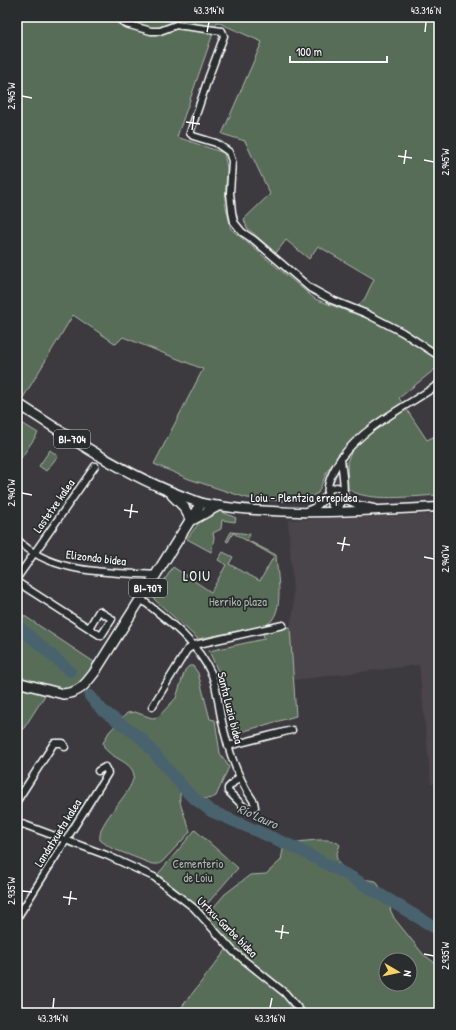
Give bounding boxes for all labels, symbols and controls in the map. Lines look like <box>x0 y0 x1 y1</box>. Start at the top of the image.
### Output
text: 43.314°N <box>194 4 224 17</box>
text: 43.316°N <box>411 4 441 17</box>
scale bar <box>290 38 387 64</box>
text: 100 m <box>296 43 322 60</box>
text: 2.945°W <box>5 82 18 109</box>
text: 2.945°W <box>439 148 452 175</box>
road number: BI-704 <box>54 430 90 448</box>
street label: Lastetxe kalea <box>29 475 79 536</box>
text: 2.940°W <box>5 479 18 507</box>
street label: Loiu - Plentzia errepidea <box>251 489 358 506</box>
street label: Elizondo bidea <box>65 545 127 570</box>
text: 2.940°W <box>439 545 452 573</box>
district label: LOIU <box>183 566 211 585</box>
road number: BI-707 <box>129 579 167 597</box>
park label: Herriko plaza <box>209 593 267 610</box>
street label: Santa Luzia bidea <box>213 670 248 746</box>
street label: Landatxueta kalea <box>30 795 85 870</box>
water label: Río Lauro <box>235 799 283 834</box>
park label: Cementerio de Loiu <box>173 855 224 886</box>
text: 2.935°W <box>5 876 18 905</box>
street label: Urtxu-Garbe bidea <box>193 892 262 961</box>
text: 2.935°W <box>439 941 452 970</box>
north arrow <box>378 952 418 992</box>
text: N <box>400 970 415 978</box>
text: 43.314°N <box>38 1012 68 1025</box>
text: 43.316°N <box>255 1012 285 1025</box>

